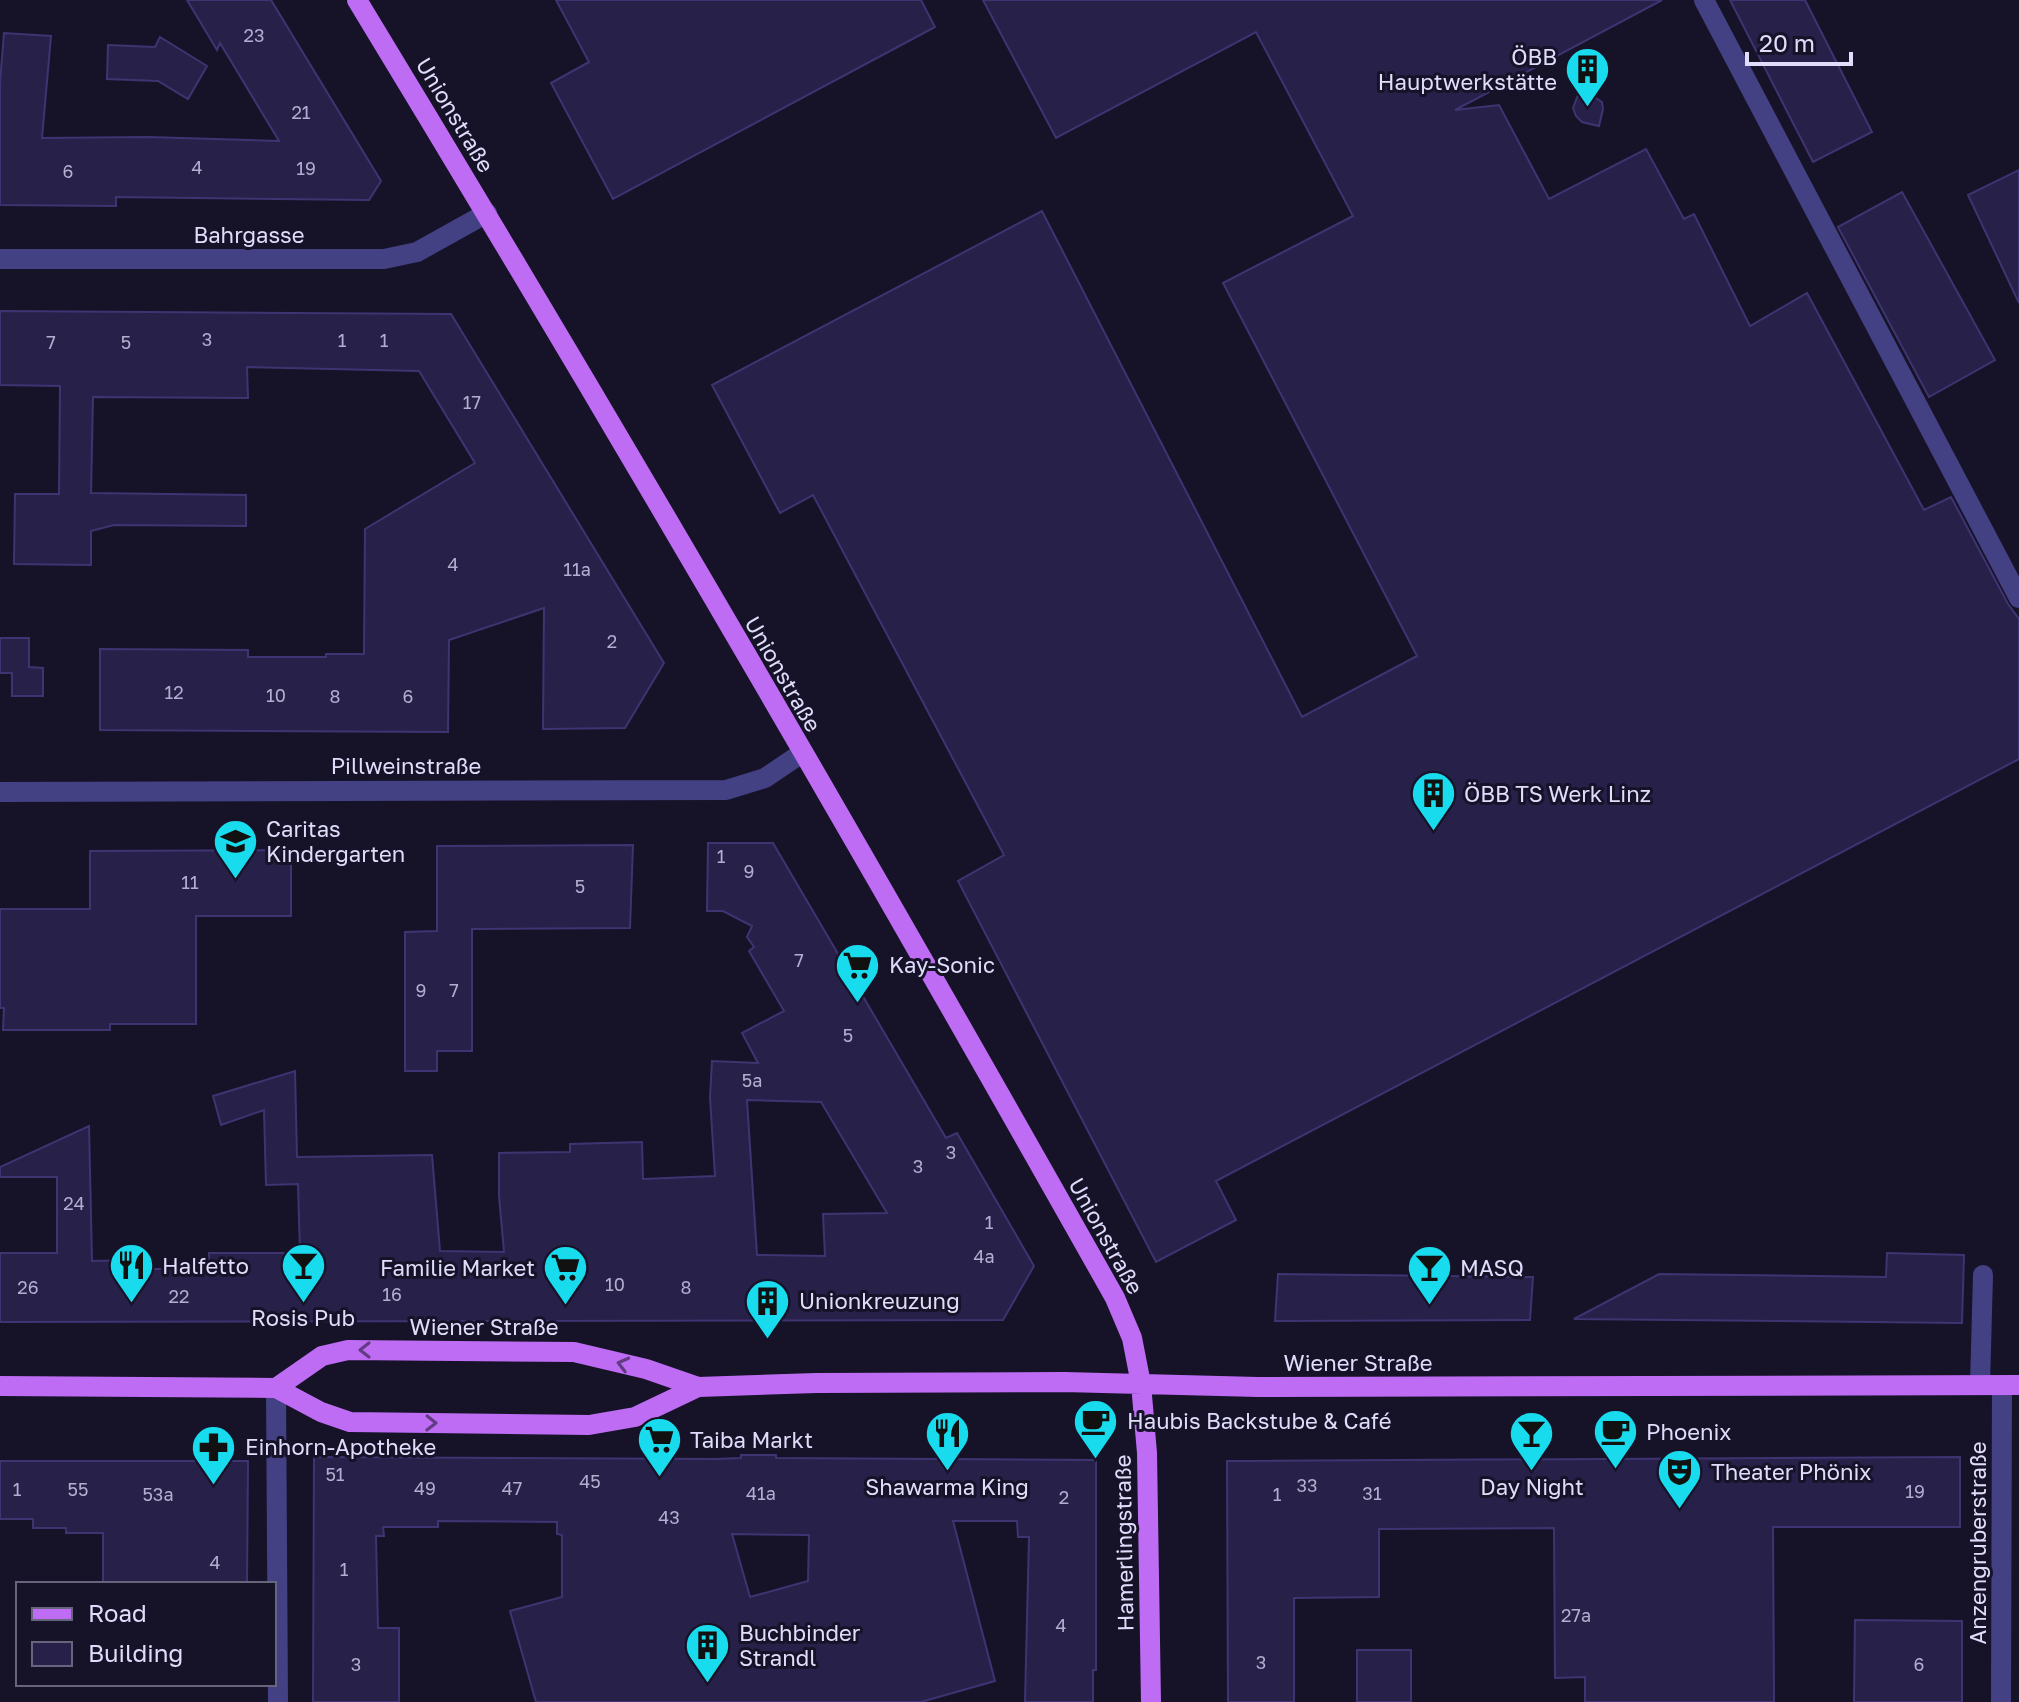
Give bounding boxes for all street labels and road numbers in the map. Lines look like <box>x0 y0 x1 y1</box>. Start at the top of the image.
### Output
street label: Unionstraße <box>411 53 500 177</box>
street label: Bahrgasse <box>193 221 305 248</box>
street label: Unionstraße <box>739 611 827 736</box>
street label: Pillweinstraße <box>331 752 481 779</box>
street label: Unionstraße <box>1063 1173 1150 1299</box>
street label: Wiener Straße <box>410 1313 558 1340</box>
street label: Wiener Straße <box>1284 1349 1432 1376</box>
street label: Anzengruberstraße <box>1964 1442 1991 1644</box>
street label: Hamerlingstraße <box>1108 1454 1139 1632</box>

